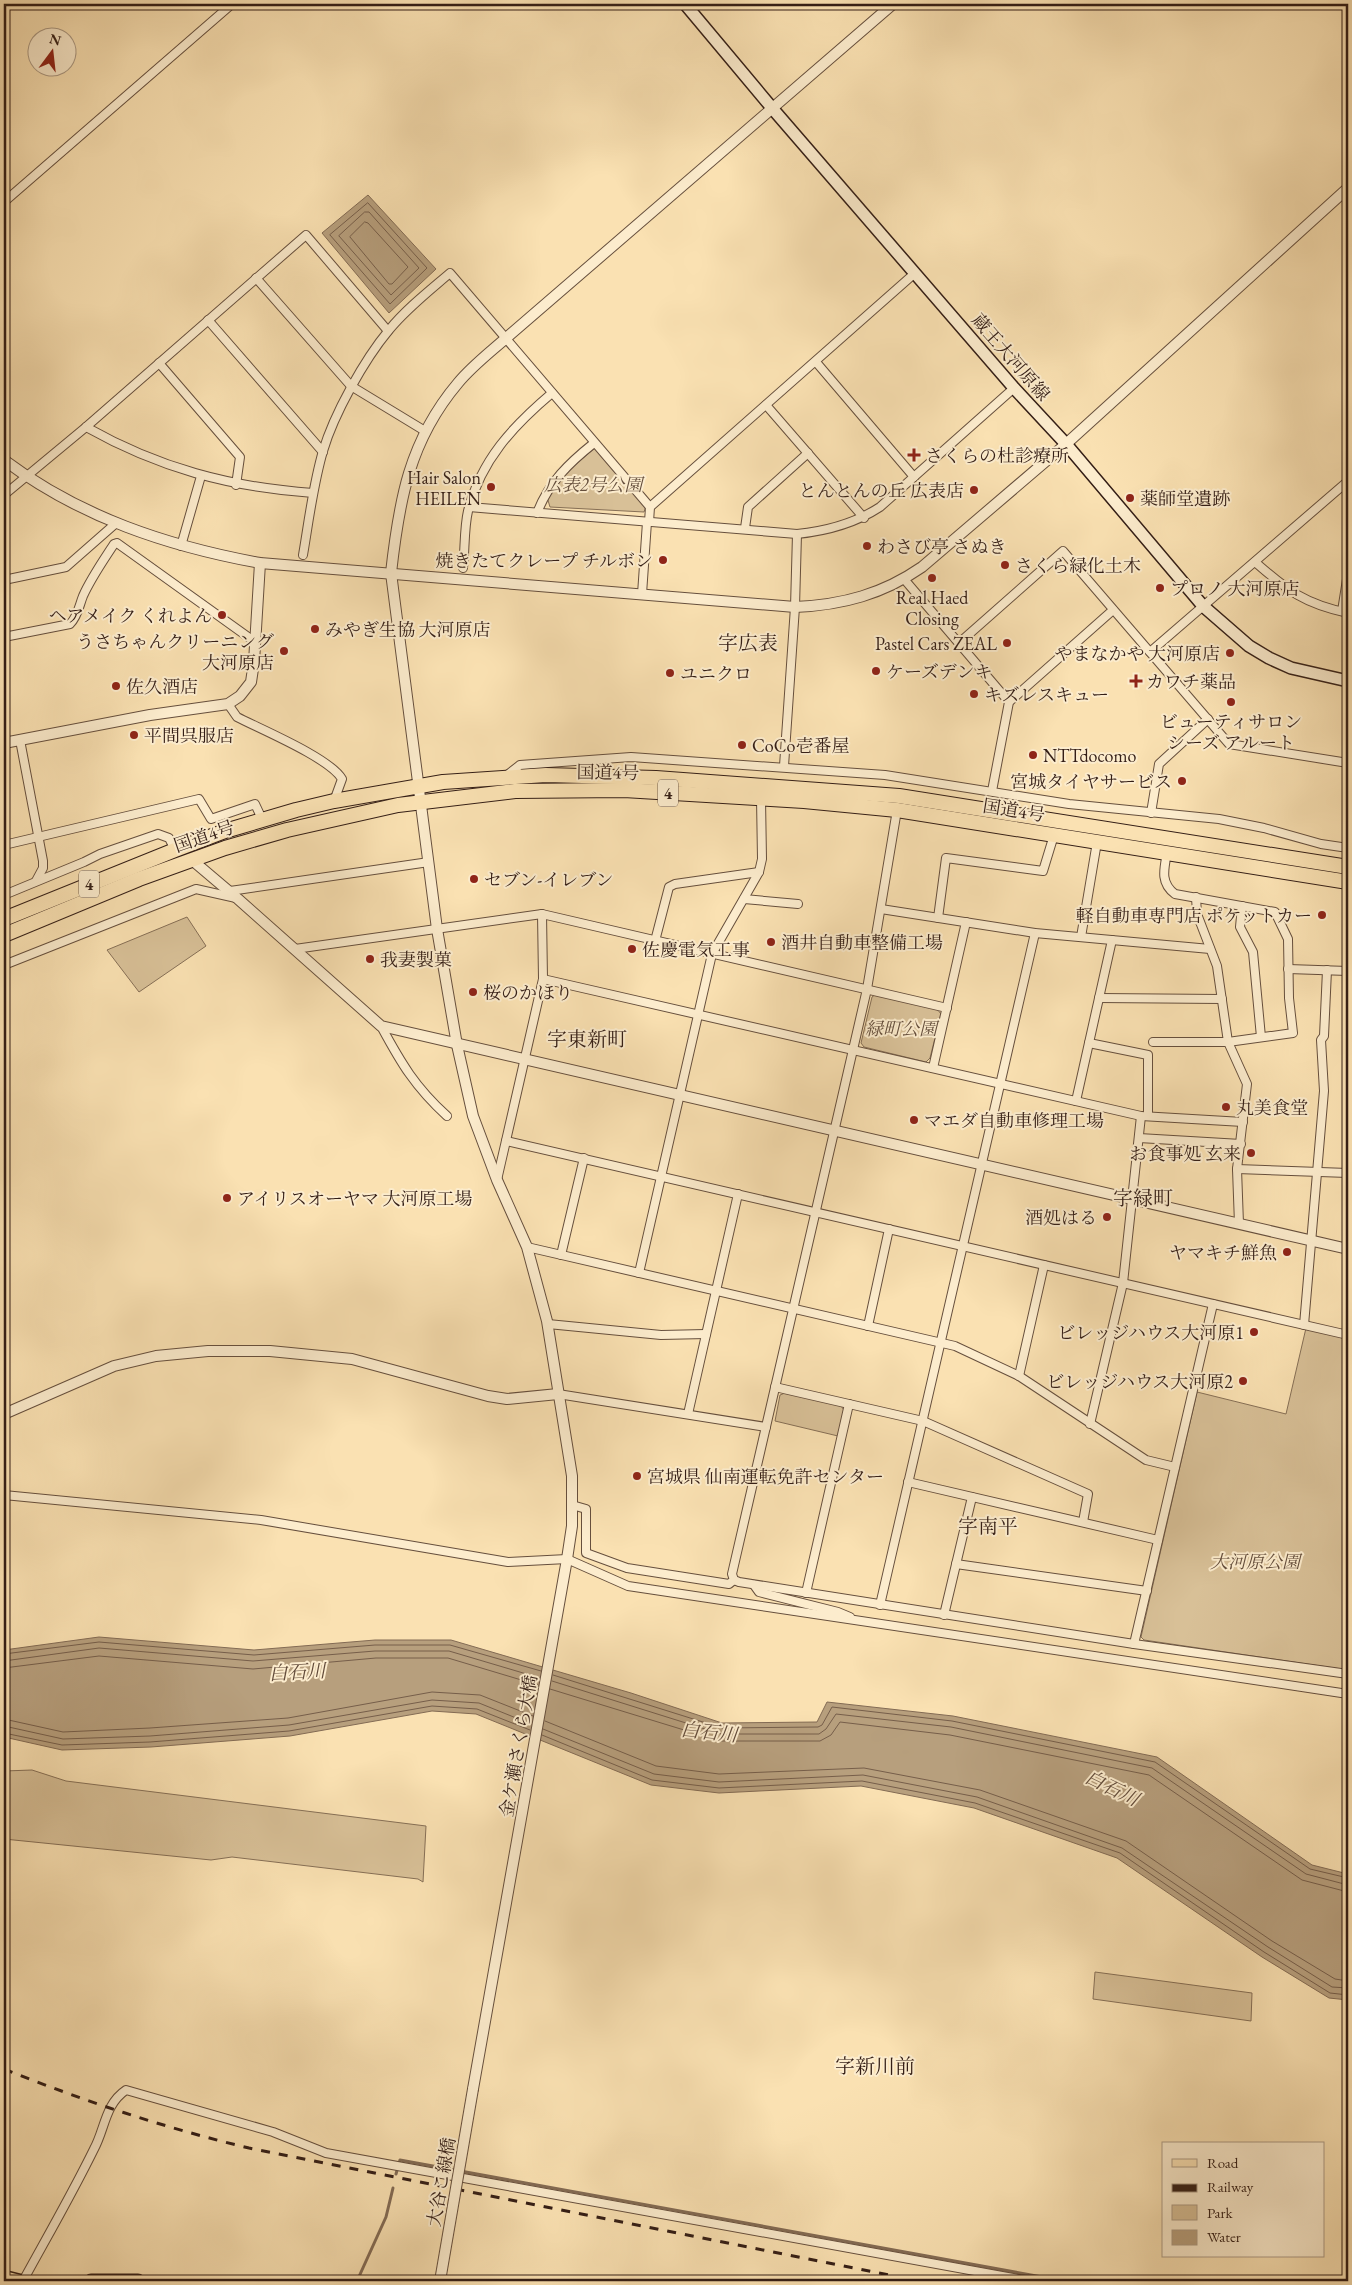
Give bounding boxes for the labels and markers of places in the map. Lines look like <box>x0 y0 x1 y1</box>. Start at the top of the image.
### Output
place label: さくらの杜診療所 <box>925 444 1069 467</box>
marker: さくらの杜診療所 <box>907 448 921 462</box>
place label: Hair Salon HEILEN <box>407 466 482 510</box>
place label: とんとんの丘 広表店 <box>798 479 964 502</box>
marker: Hair Salon HEILEN <box>485 481 497 493</box>
marker: とんとんの丘 広表店 <box>968 484 980 496</box>
place label: 薬師堂遺跡 <box>1140 487 1230 510</box>
marker: 薬師堂遺跡 <box>1124 492 1136 504</box>
place label: わさび亭 さぬき <box>877 535 1007 558</box>
marker: わさび亭 さぬき <box>861 540 873 552</box>
place label: 焼きたてクレープ チルボン <box>435 549 653 572</box>
marker: 焼きたてクレープ チルボン <box>657 554 669 566</box>
place label: さくら緑化土木 <box>1015 554 1141 577</box>
marker: さくら緑化土木 <box>999 559 1011 571</box>
marker: Real Haed Closing <box>926 572 938 584</box>
place label: プロノ 大河原店 <box>1170 577 1300 600</box>
marker: プロノ 大河原店 <box>1154 582 1166 594</box>
place label: Real Haed Closing <box>896 586 969 630</box>
place label: ヘアメイク くれよん <box>49 604 212 627</box>
marker: ヘアメイク くれよん <box>216 609 228 621</box>
place label: みやぎ生協 大河原店 <box>325 618 491 641</box>
marker: みやぎ生協 大河原店 <box>309 623 321 635</box>
place label: うさちゃんクリーニング 大河原店 <box>76 630 274 674</box>
place label: Pastel Cars ZEAL <box>875 632 997 655</box>
marker: Pastel Cars ZEAL <box>1001 637 1013 649</box>
place label: やまなかや 大河原店 <box>1054 642 1220 665</box>
marker: うさちゃんクリーニング 大河原店 <box>278 645 290 657</box>
marker: やまなかや 大河原店 <box>1224 647 1236 659</box>
place label: ケーズデンキ <box>886 660 992 683</box>
place label: ユニクロ <box>680 662 752 685</box>
marker: ケーズデンキ <box>870 665 882 677</box>
marker: ユニクロ <box>664 667 676 679</box>
place label: カワチ薬品 <box>1146 670 1236 693</box>
place label: 佐久酒店 <box>126 675 198 698</box>
marker: カワチ薬品 <box>1130 675 1142 687</box>
marker: 佐久酒店 <box>110 680 122 692</box>
place label: キズレスキュー <box>984 683 1109 706</box>
marker: キズレスキュー <box>968 688 980 700</box>
marker: ビューティサロン シーズ アルート <box>1225 696 1237 708</box>
place label: ビューティサロン シーズ アルート <box>1160 710 1302 754</box>
place label: 平間呉服店 <box>144 724 234 747</box>
marker: 平間呉服店 <box>128 729 140 741</box>
place label: CoCo壱番屋 <box>752 734 849 757</box>
marker: CoCo壱番屋 <box>736 739 748 751</box>
place label: NTTdocomo <box>1043 744 1136 767</box>
marker: NTTdocomo <box>1027 749 1039 761</box>
place label: 宮城タイヤサービス <box>1010 770 1172 793</box>
marker: 宮城タイヤサービス <box>1176 775 1188 787</box>
place label: セブン-イレブン <box>484 868 614 891</box>
marker: セブン-イレブン <box>468 873 480 885</box>
place label: 軽自動車専門店 ポケットカー <box>1076 904 1312 927</box>
marker: 軽自動車専門店 ポケットカー <box>1316 909 1328 921</box>
place label: 酒井自動車整備工場 <box>781 931 943 954</box>
marker: 酒井自動車整備工場 <box>765 936 777 948</box>
place label: 佐慶電気工事 <box>642 938 750 961</box>
marker: 佐慶電気工事 <box>626 943 638 955</box>
place label: 我妻製菓 <box>380 948 452 971</box>
marker: 我妻製菓 <box>364 953 376 965</box>
place label: 桜のかほり <box>483 981 573 1004</box>
marker: 桜のかほり <box>467 986 479 998</box>
place label: 丸美食堂 <box>1236 1096 1308 1119</box>
marker: 丸美食堂 <box>1220 1101 1232 1113</box>
place label: マエダ自動車修理工場 <box>924 1109 1104 1132</box>
marker: マエダ自動車修理工場 <box>908 1114 920 1126</box>
place label: お食事処 玄来 <box>1129 1142 1241 1165</box>
marker: お食事処 玄来 <box>1245 1147 1257 1159</box>
place label: アイリスオーヤマ 大河原工場 <box>237 1187 473 1210</box>
marker: アイリスオーヤマ 大河原工場 <box>221 1192 233 1204</box>
place label: 酒処はる <box>1025 1206 1097 1229</box>
marker: 酒処はる <box>1101 1211 1113 1223</box>
place label: ヤマキチ鮮魚 <box>1169 1241 1277 1264</box>
marker: ヤマキチ鮮魚 <box>1281 1246 1293 1258</box>
place label: ビレッジハウス大河原1 <box>1057 1321 1244 1344</box>
marker: ビレッジハウス大河原1 <box>1248 1326 1260 1338</box>
place label: ビレッジハウス大河原2 <box>1046 1370 1233 1393</box>
marker: ビレッジハウス大河原2 <box>1237 1375 1249 1387</box>
place label: 宮城県 仙南運転免許センター <box>647 1465 884 1488</box>
marker: 宮城県 仙南運転免許センター <box>631 1470 643 1482</box>

